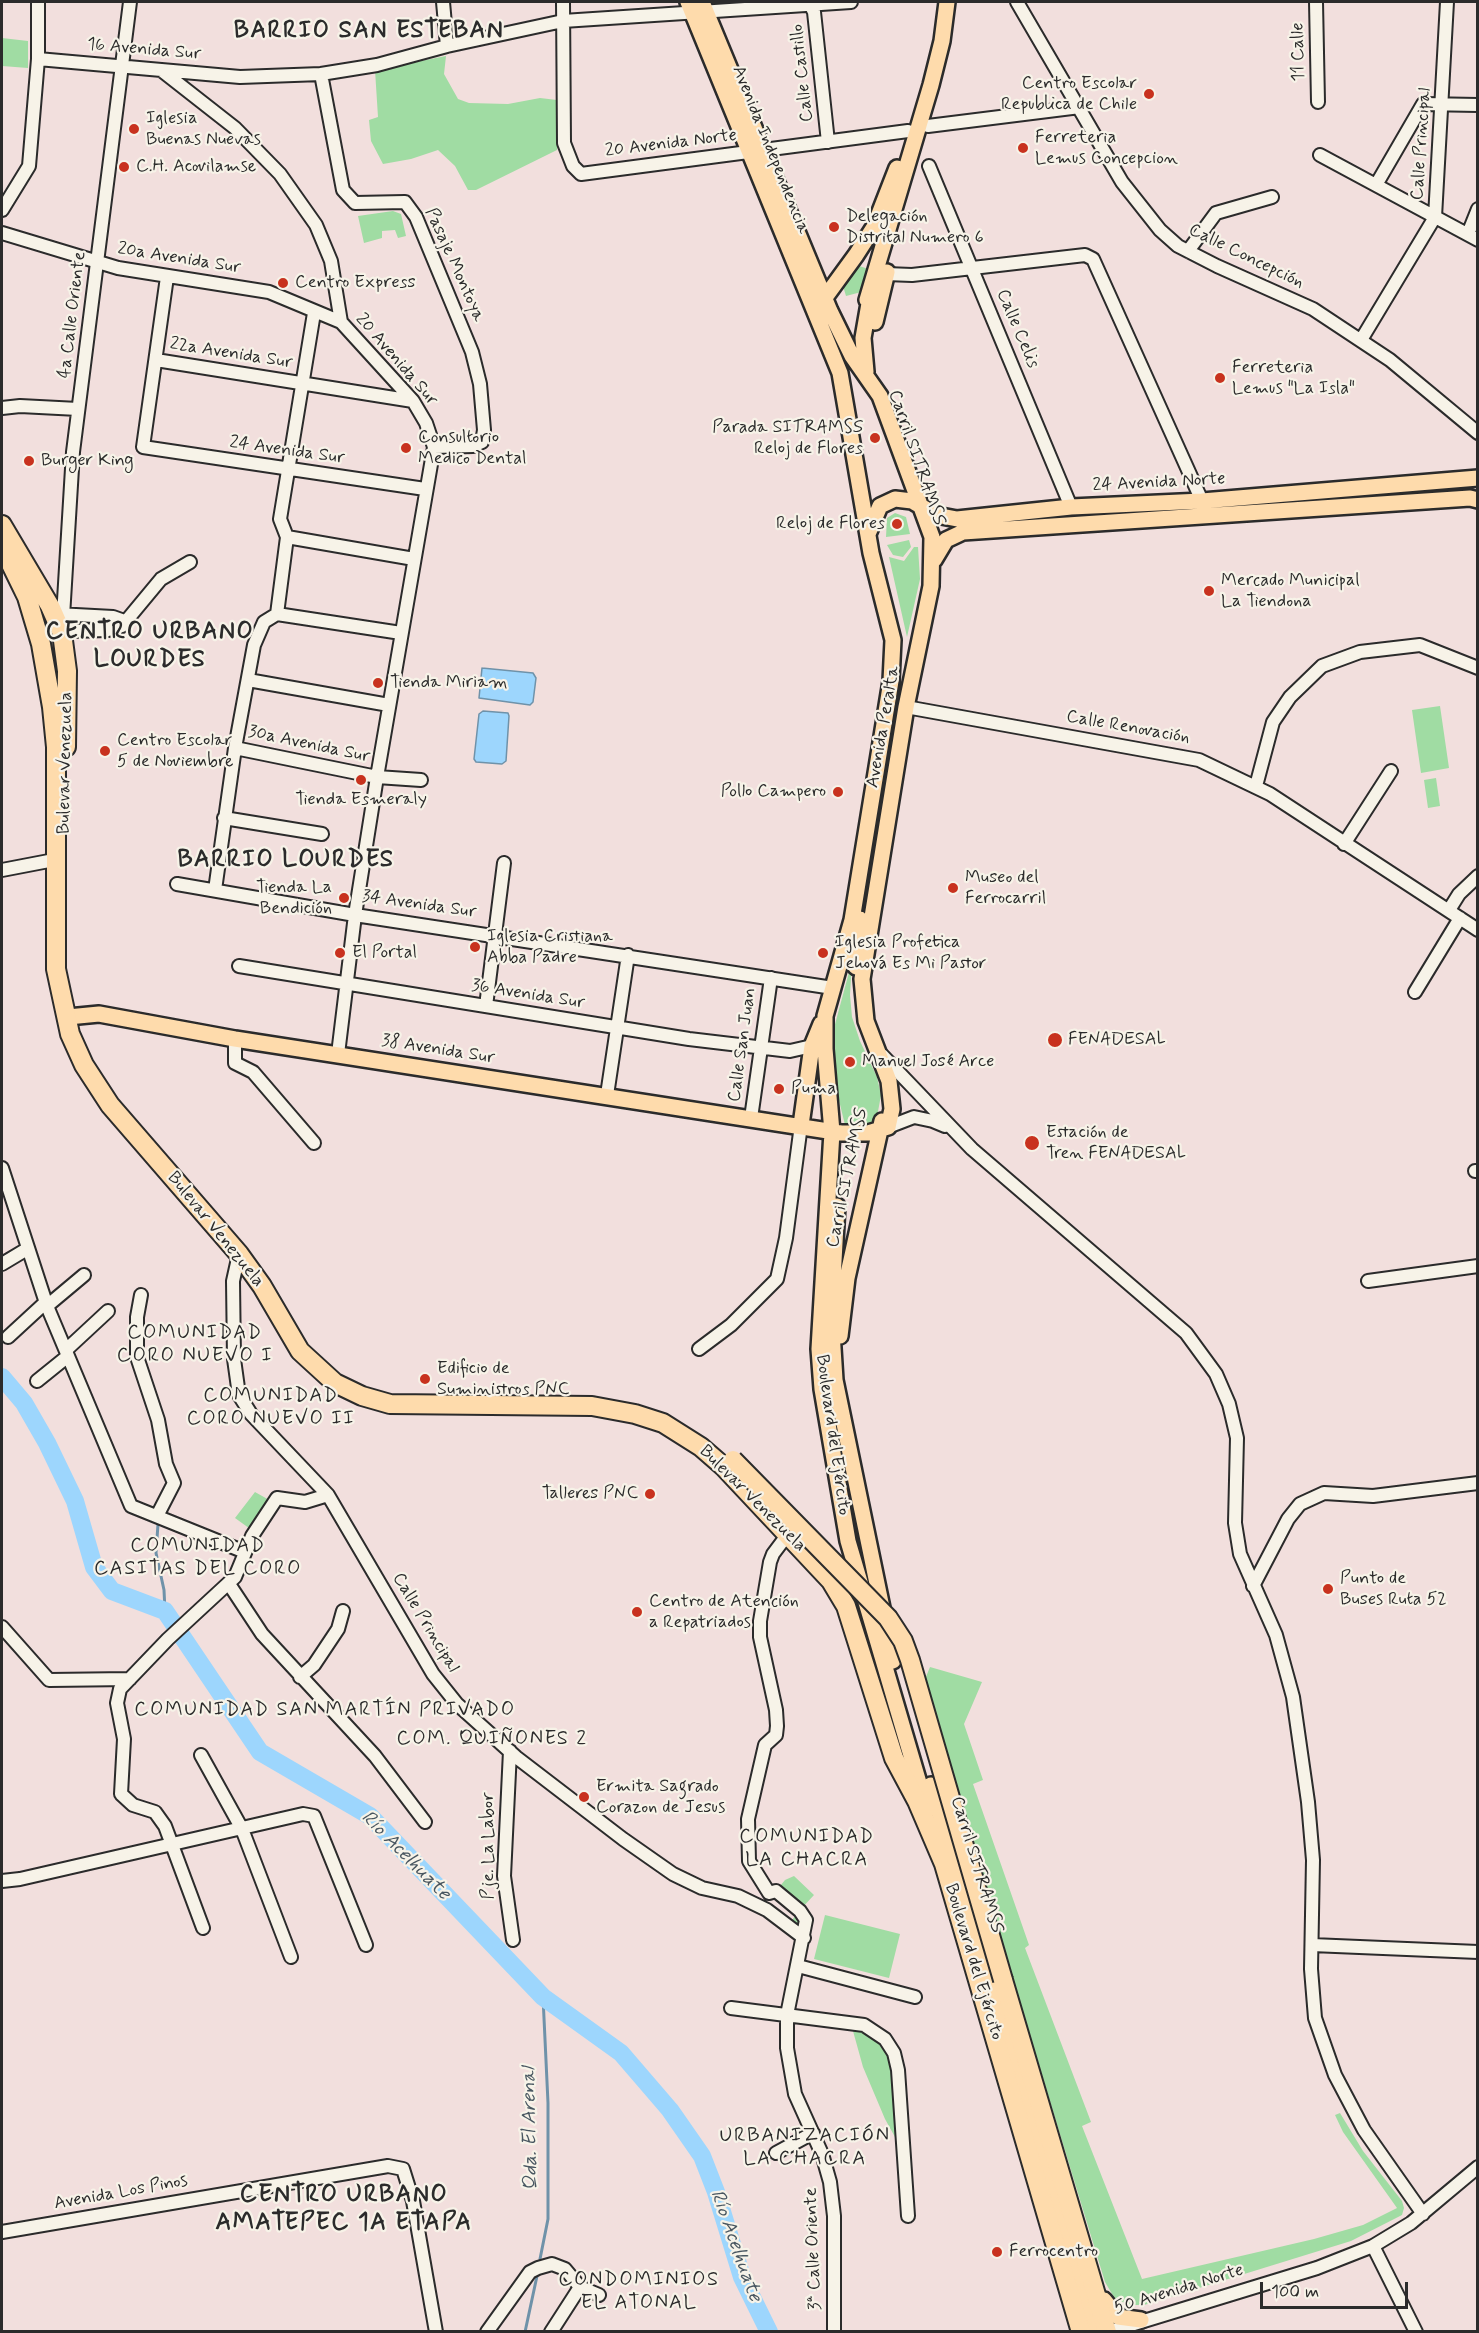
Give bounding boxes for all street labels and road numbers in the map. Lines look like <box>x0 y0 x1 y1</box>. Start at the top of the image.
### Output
street label: 11 Calle <box>1288 22 1310 82</box>
street label: Calle Castillo <box>787 23 819 123</box>
street label: 16 Avenida Sur <box>86 34 202 66</box>
street label: Avenida Independencia <box>726 63 814 237</box>
street label: Calle Principal <box>1407 87 1437 201</box>
street label: 20 Avenida Norte <box>604 125 738 163</box>
street label: Pasaje Montoya <box>419 205 489 325</box>
street label: Calle Concepción <box>1185 220 1307 294</box>
street label: 20a Avenida Sur <box>116 239 242 279</box>
street label: 4a Calle Oriente <box>55 251 91 379</box>
street label: Calle Celis <box>991 286 1043 372</box>
street label: 20 Avenida Sur <box>350 309 442 411</box>
street label: 22a Avenida Sur <box>168 334 294 374</box>
street label: Carril SITRAMSS <box>883 387 949 529</box>
street label: 24 Avenida Sur <box>228 432 346 470</box>
street label: 24 Avenida Norte <box>1092 469 1226 497</box>
street label: Avenida Peralta <box>863 664 905 790</box>
street label: Bulevar Venezuela <box>54 692 78 834</box>
street label: Calle Renovación <box>1064 706 1192 750</box>
street label: 30a Avenida Sur <box>246 722 372 768</box>
street label: 34 Avenida Sur <box>360 886 478 924</box>
street label: 36 Avenida Sur <box>470 975 586 1015</box>
street label: Calle San Juan <box>724 986 762 1104</box>
street label: 38 Avenida Sur <box>380 1030 496 1070</box>
street label: Carril SITRAMSS <box>823 1106 873 1250</box>
street label: Bulevar Venezuela <box>162 1168 268 1292</box>
street label: Boulevard del Ejército <box>810 1353 854 1517</box>
street label: Bulevar Venezuela <box>694 1441 810 1557</box>
street label: Calle Principal <box>387 1569 463 1677</box>
street label: Pje. La Labor <box>478 1792 500 1900</box>
street label: Carril SITRAMSS <box>945 1794 1007 1936</box>
street label: Boulevard del Ejército <box>939 1881 1007 2043</box>
street label: Avenida Los Pinos <box>53 2171 189 2215</box>
street label: 3ª Calle Oriente <box>801 2187 827 2311</box>
street label: 50 Avenida Norte <box>1112 2260 1246 2320</box>

